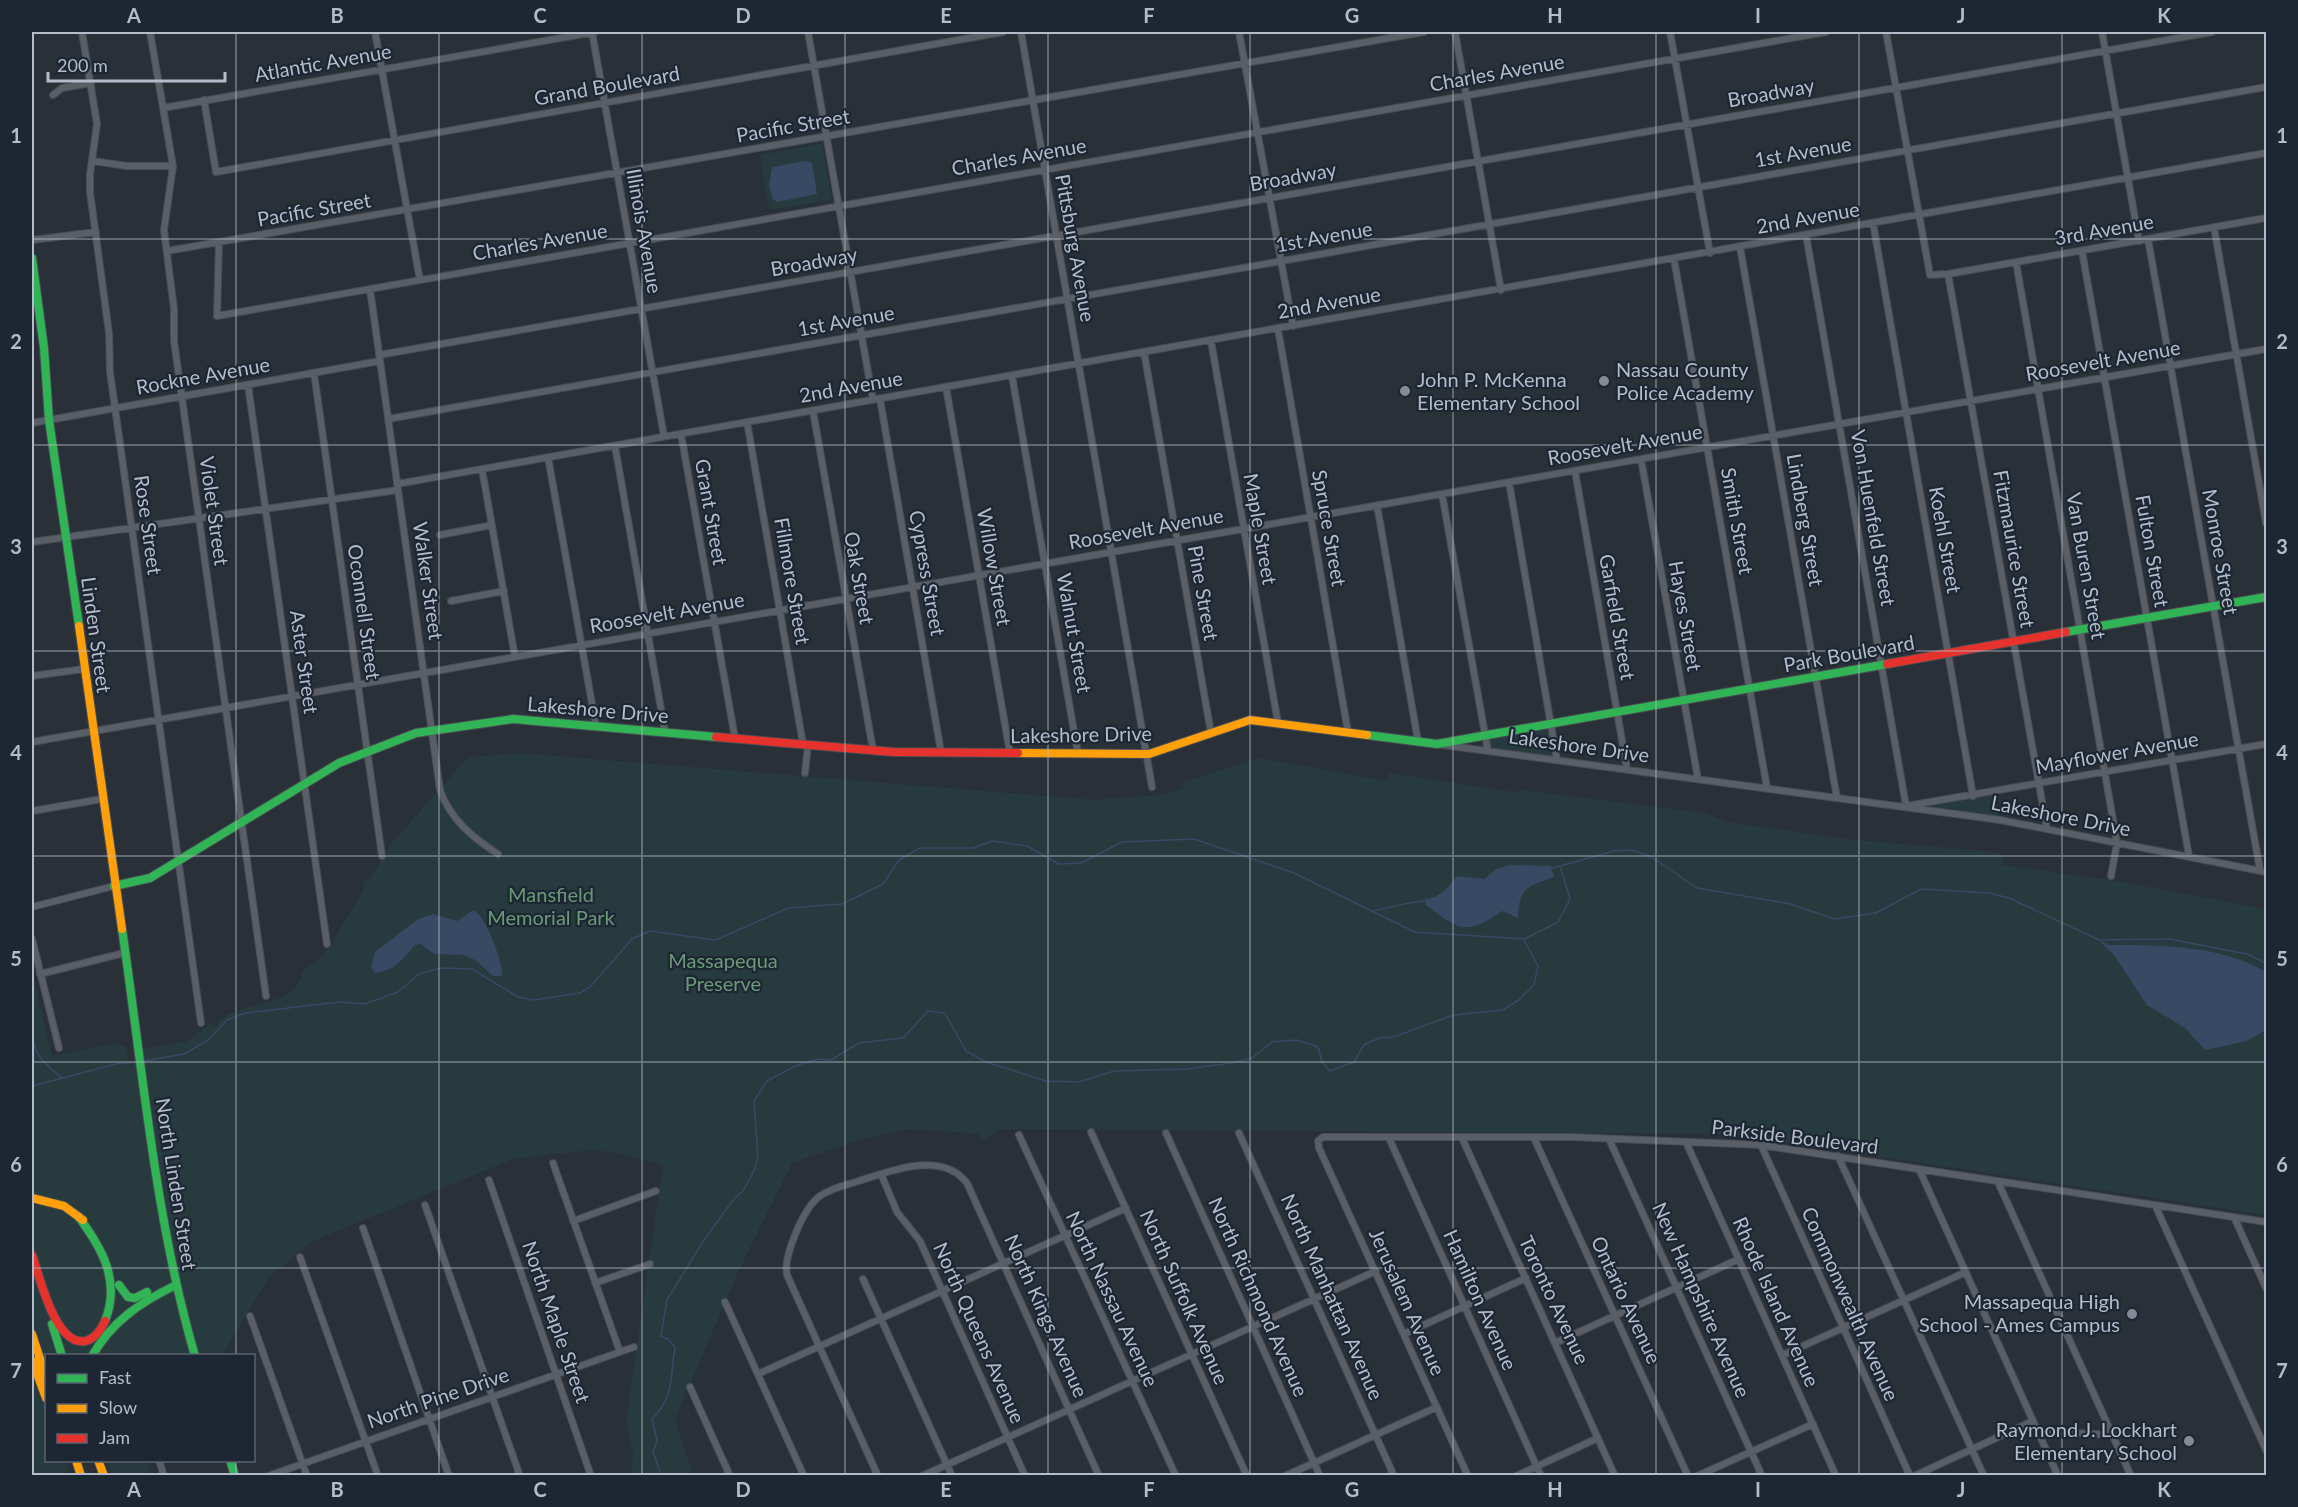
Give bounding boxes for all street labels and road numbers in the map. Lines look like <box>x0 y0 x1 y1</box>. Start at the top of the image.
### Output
street label: Atlantic Avenue <box>253 38 393 86</box>
street label: Charles Avenue <box>1428 48 1566 96</box>
street label: Grand Boulevard <box>532 60 682 110</box>
street label: Broadway <box>1726 72 1817 111</box>
street label: Pacific Street <box>734 103 851 147</box>
street label: 1st Avenue <box>1752 131 1853 171</box>
street label: Charles Avenue <box>950 132 1088 180</box>
street label: Broadway <box>1248 156 1339 195</box>
street label: Illinois Avenue <box>622 167 668 295</box>
street label: Pittsburg Avenue <box>1051 172 1101 324</box>
street label: Pacific Street <box>255 187 372 231</box>
street label: 2nd Avenue <box>1754 196 1861 238</box>
street label: 3rd Avenue <box>2052 208 2155 250</box>
street label: 1st Avenue <box>1273 216 1374 256</box>
street label: Charles Avenue <box>471 217 609 265</box>
street label: Broadway <box>769 241 860 280</box>
street label: 2nd Avenue <box>1275 281 1382 323</box>
street label: 1st Avenue <box>795 300 896 340</box>
street label: Roosevelt Avenue <box>2024 335 2182 385</box>
street label: Rockne Avenue <box>134 351 272 399</box>
street label: 2nd Avenue <box>797 365 904 407</box>
street label: Roosevelt Avenue <box>1546 419 1704 469</box>
street label: Von Huenfeld Street <box>1847 428 1901 608</box>
street label: Lindberg Street <box>1782 452 1829 588</box>
street label: Violet Street <box>195 455 235 567</box>
street label: Grant Street <box>691 457 733 567</box>
street label: Smith Street <box>1717 466 1759 576</box>
street label: Spruce Street <box>1308 468 1352 588</box>
street label: Fitzmaurice Street <box>1989 468 2041 630</box>
street label: Maple Street <box>1239 471 1283 586</box>
street label: Rose Street <box>130 474 168 576</box>
street label: Koehl Street <box>1925 485 1967 595</box>
street label: Monroe Street <box>2198 487 2244 617</box>
street label: Van Buren Street <box>2062 491 2112 641</box>
street label: Fulton Street <box>2131 493 2175 609</box>
street label: Roosevelt Avenue <box>1067 503 1225 553</box>
street label: Willow Street <box>973 506 1017 628</box>
street label: Cypress Street <box>905 508 951 637</box>
street label: Fillmore Street <box>770 515 816 646</box>
street label: Walker Street <box>409 520 449 641</box>
street label: Oak Street <box>840 530 880 626</box>
street label: Oconnell Street <box>344 543 386 681</box>
street label: Pine Street <box>1184 543 1224 642</box>
street label: Garfield Street <box>1595 552 1641 682</box>
street label: Hayes Street <box>1664 559 1708 673</box>
street label: Walnut Street <box>1053 571 1097 695</box>
street label: Linden Street <box>77 575 117 694</box>
street label: Roosevelt Avenue <box>588 587 746 637</box>
street label: Aster Street <box>286 608 324 715</box>
street label: Park Boulevard <box>1781 630 1916 676</box>
street label: Lakeshore Drive <box>526 691 670 727</box>
street label: Lakeshore Drive <box>1010 721 1152 747</box>
street label: Lakeshore Drive <box>1507 723 1651 767</box>
street label: Mayflower Avenue <box>2034 726 2200 778</box>
street label: Lakeshore Drive <box>1989 790 2133 840</box>
street label: North Linden Street <box>152 1096 202 1272</box>
street label: Parkside Boulevard <box>1710 1114 1880 1158</box>
street label: North Manhattan Avenue <box>1277 1190 1389 1403</box>
street label: North Richmond Avenue <box>1204 1193 1314 1400</box>
street label: New Hampshire Avenue <box>1648 1198 1756 1401</box>
street label: Commonwealth Avenue <box>1797 1203 1905 1404</box>
street label: North Suffolk Avenue <box>1136 1206 1234 1388</box>
street label: North Nassau Avenue <box>1062 1207 1164 1390</box>
street label: Rhode Island Avenue <box>1729 1213 1825 1390</box>
street label: Jerusalem Avenue <box>1365 1225 1451 1379</box>
street label: Hamilton Avenue <box>1439 1226 1523 1374</box>
street label: North Kings Avenue <box>1000 1230 1094 1401</box>
street label: Toronto Avenue <box>1515 1231 1595 1368</box>
street label: Ontario Avenue <box>1587 1232 1667 1367</box>
street label: North Maple Street <box>518 1238 596 1406</box>
street label: North Queens Avenue <box>929 1238 1031 1427</box>
street label: North Pine Drive <box>364 1362 512 1433</box>

